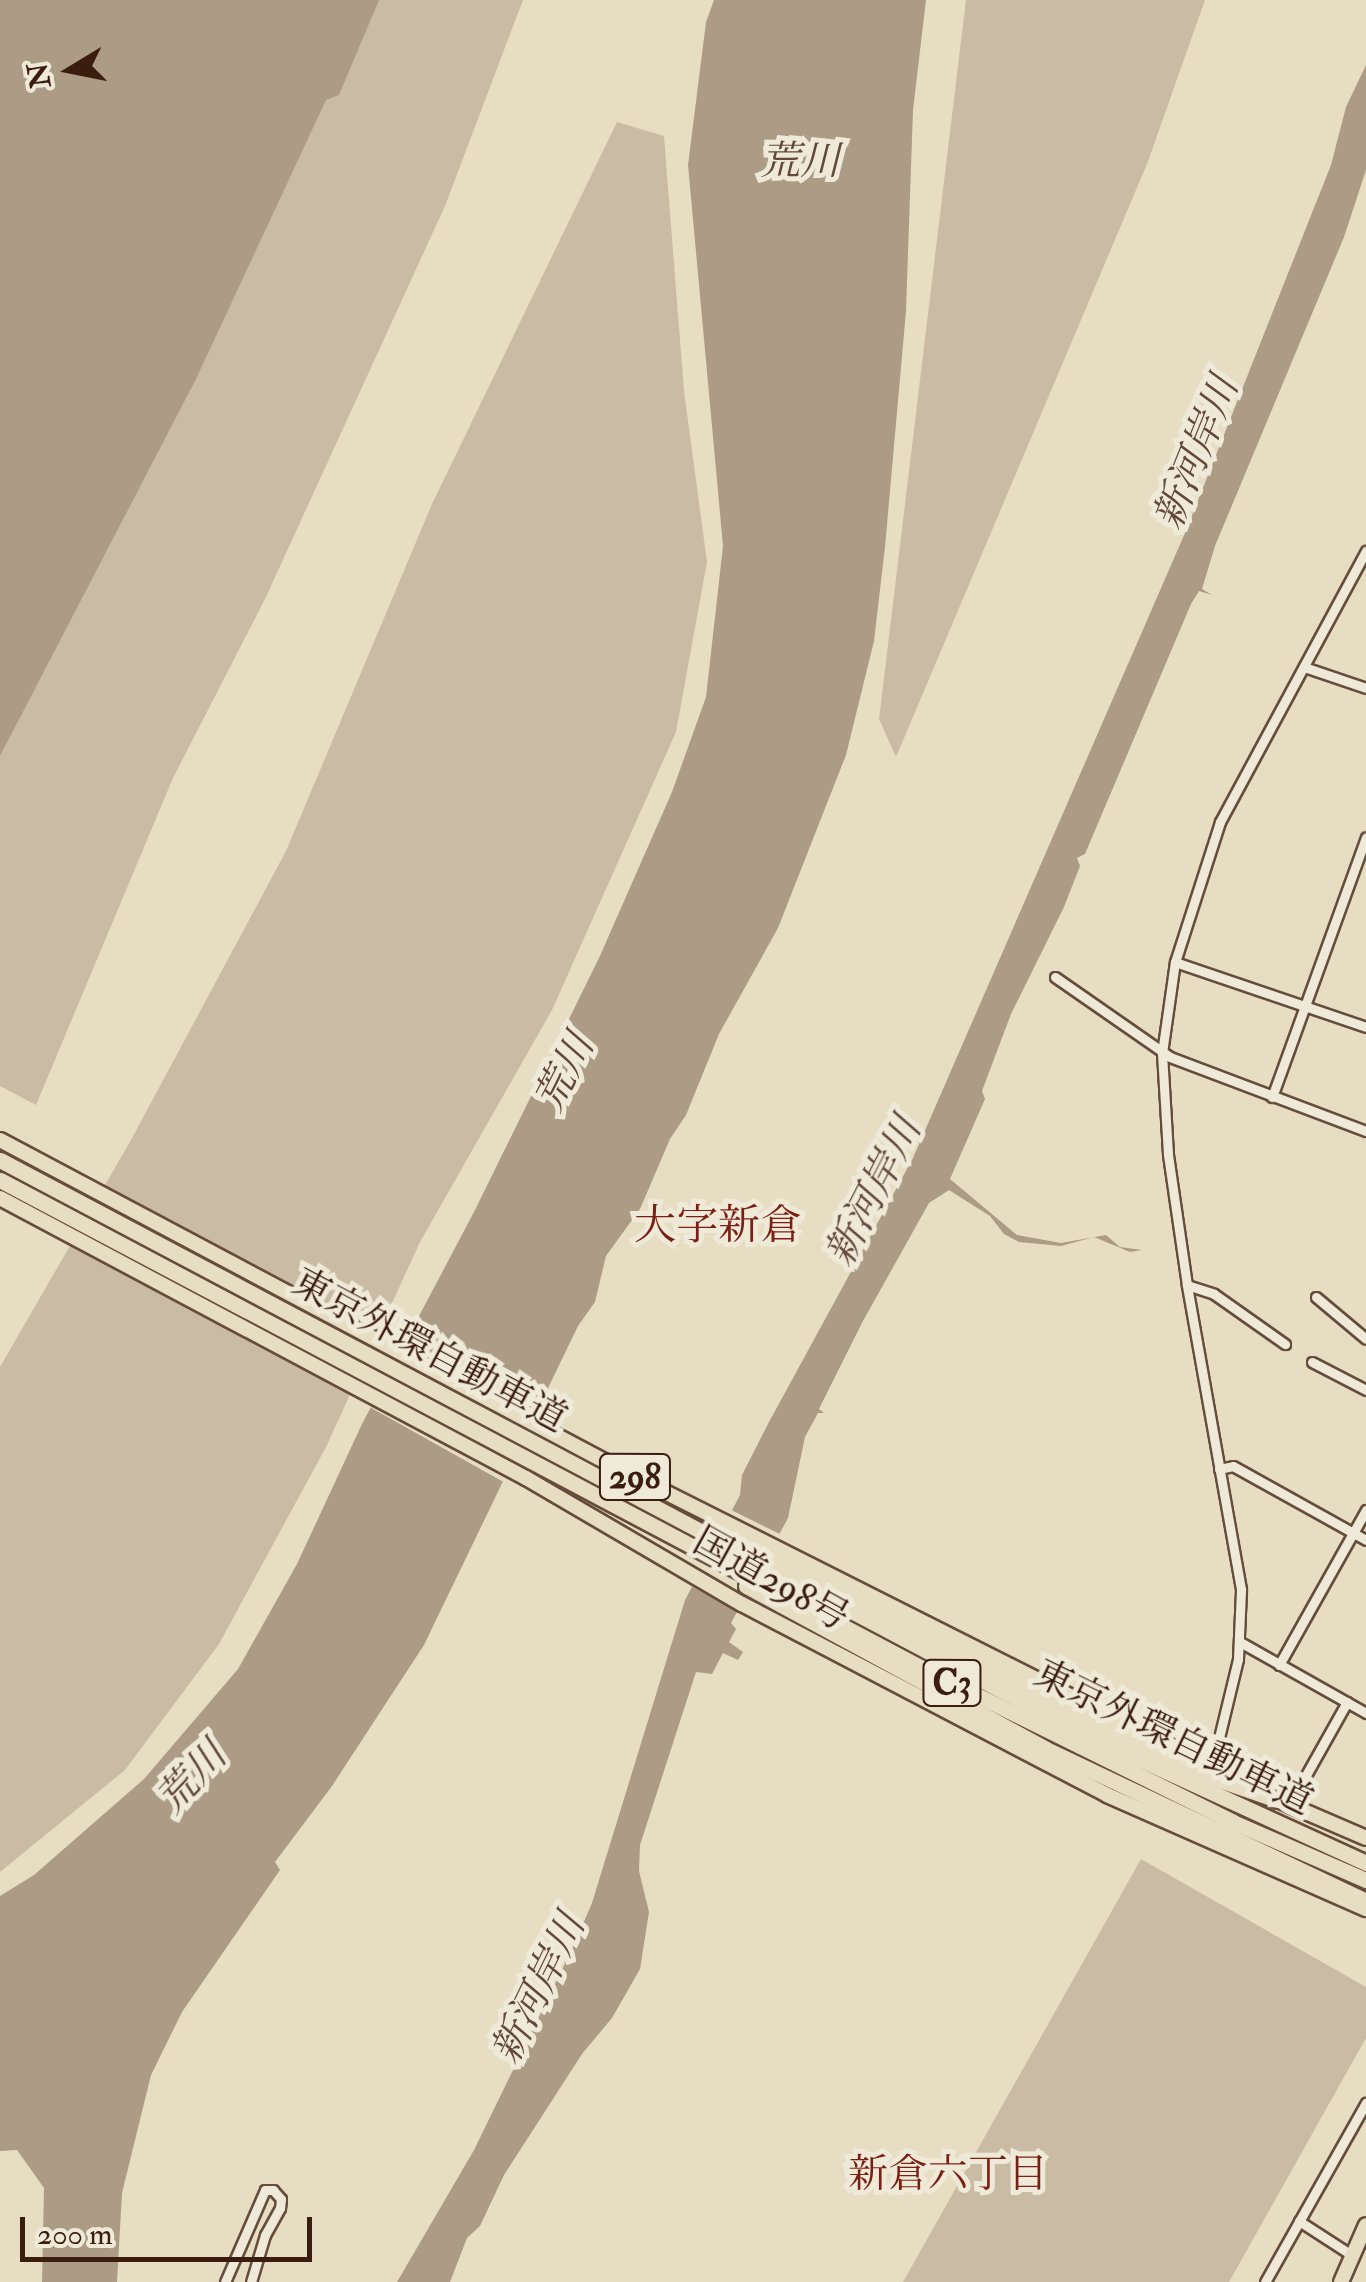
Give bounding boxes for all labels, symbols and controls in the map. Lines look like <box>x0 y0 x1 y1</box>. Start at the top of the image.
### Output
north arrow <box>20 20 120 120</box>
text: N <box>21 60 59 91</box>
water label: 荒川 <box>760 138 840 186</box>
water label: 新河岸川 <box>1145 370 1249 536</box>
water label: 荒川 <box>525 1026 605 1120</box>
water label: 新河岸川 <box>816 1110 932 1274</box>
district label: 大字新倉 <box>634 1201 802 1251</box>
street label: 東京外環自動車道 <box>284 1260 574 1442</box>
road number: 298 <box>598 1447 672 1507</box>
street label: 国道298号 <box>685 1519 857 1641</box>
street label: 東京外環自動車道 <box>1026 1651 1320 1825</box>
road number: C3 <box>922 1653 982 1713</box>
water label: 荒川 <box>147 1732 237 1824</box>
water label: 新河岸川 <box>482 1907 596 2071</box>
district label: 新倉六丁目 <box>848 2151 1048 2199</box>
scale bar <box>25 2197 318 2259</box>
text: 200 m <box>37 2216 113 2253</box>

